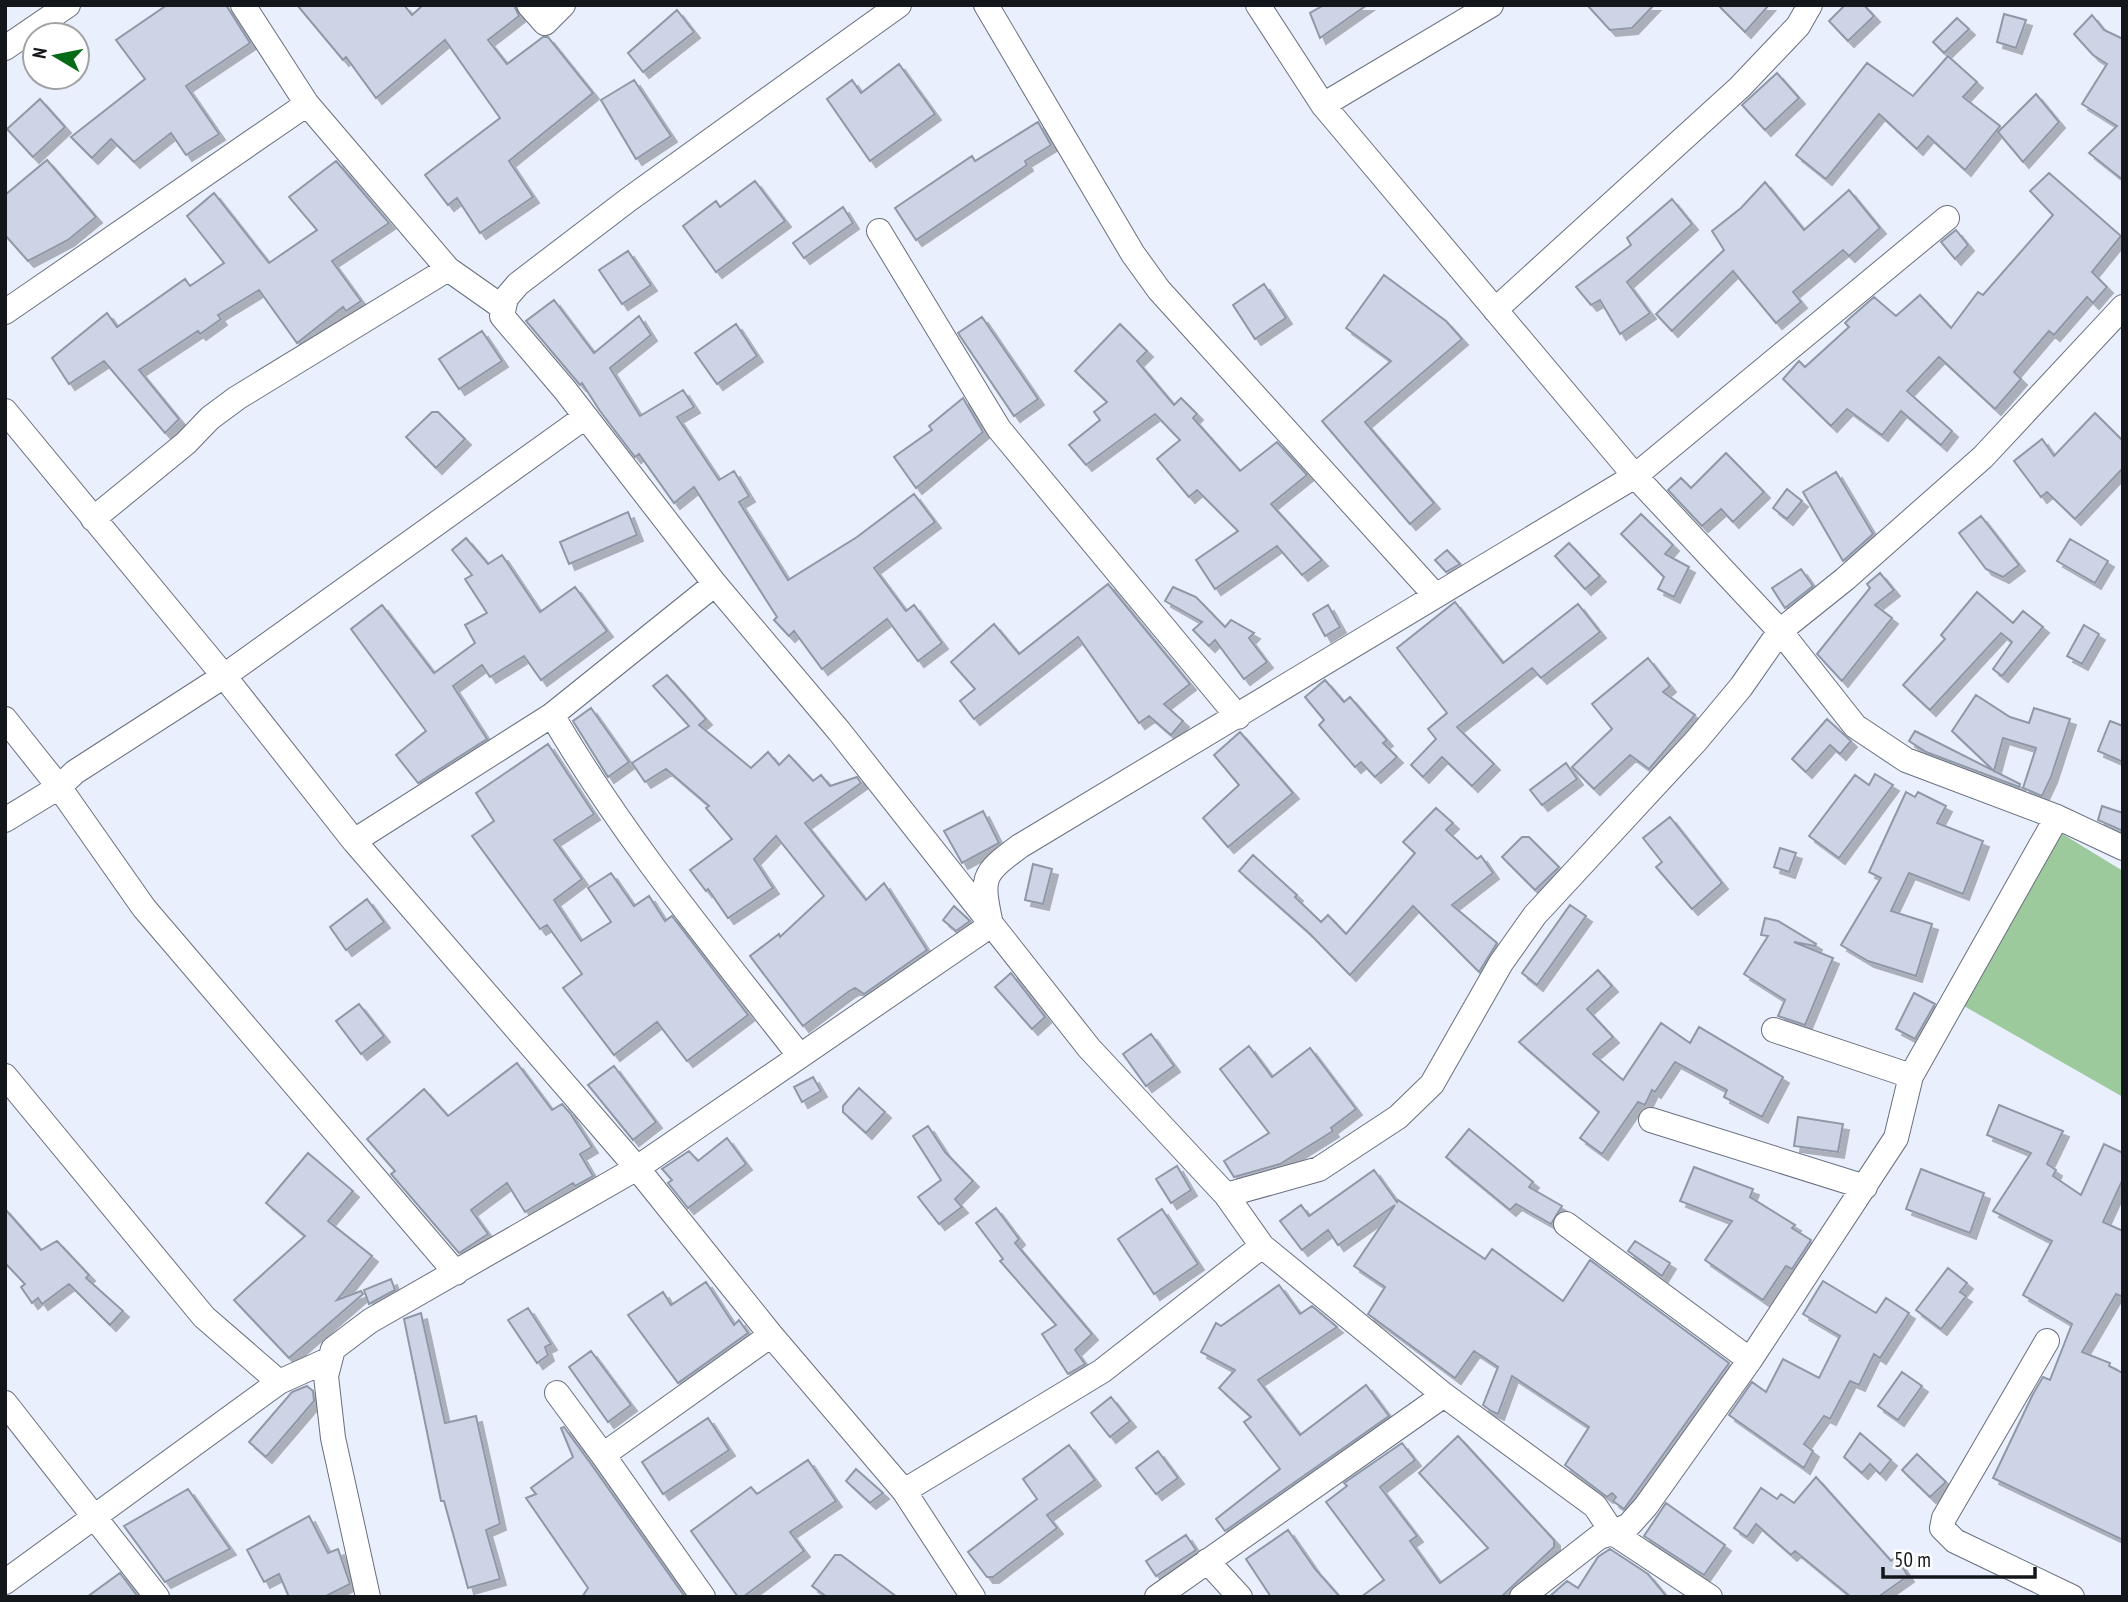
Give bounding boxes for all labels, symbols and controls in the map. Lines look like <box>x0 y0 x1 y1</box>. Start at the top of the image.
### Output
north arrow <box>21 21 91 91</box>
text: N <box>27 46 52 60</box>
scale bar <box>1883 1536 2035 1580</box>
text: 50 m <box>1894 1546 1931 1573</box>

